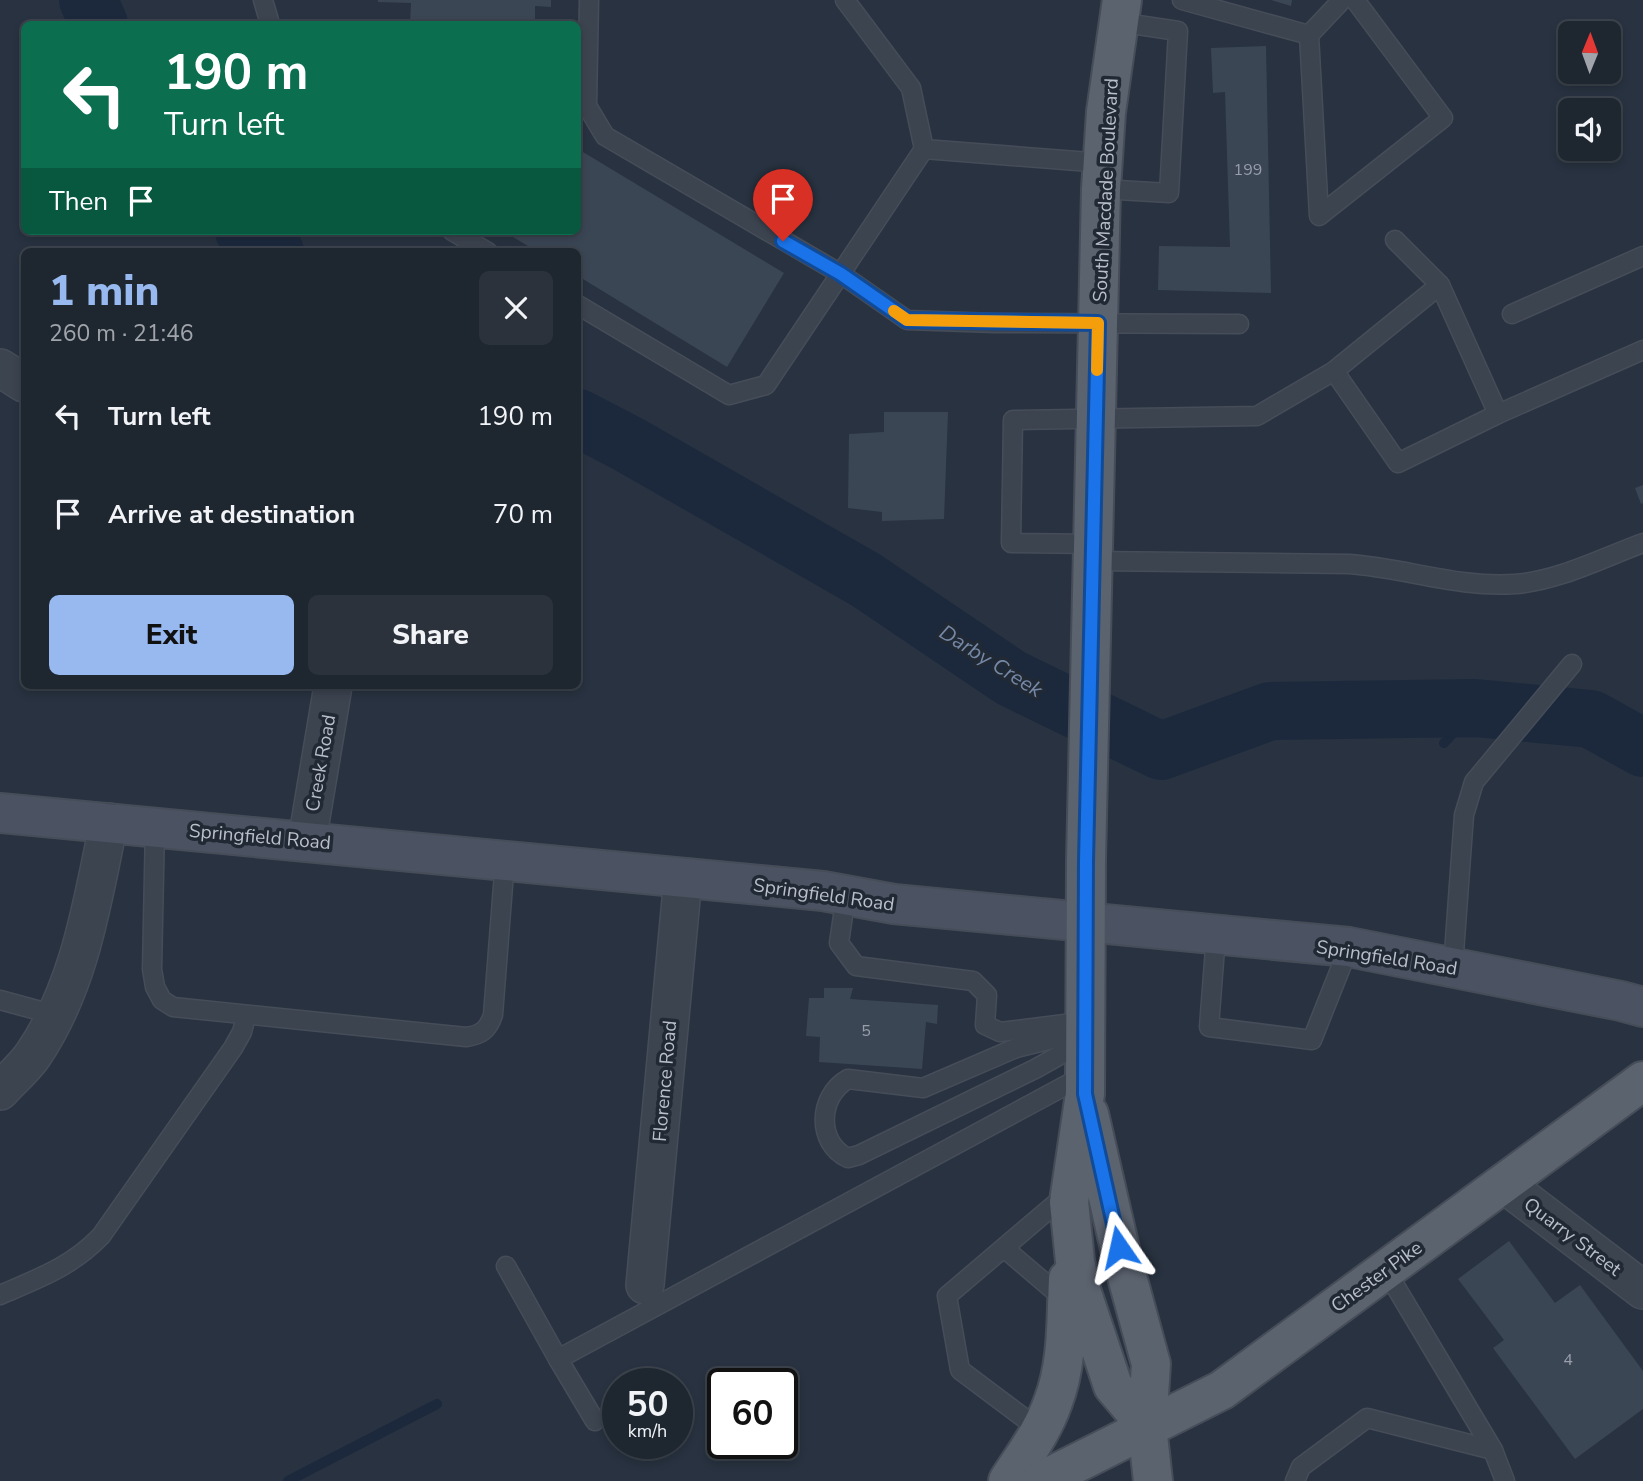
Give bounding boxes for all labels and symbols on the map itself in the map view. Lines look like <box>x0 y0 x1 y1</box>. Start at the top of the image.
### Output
north arrow <box>1558 21 1620 84</box>
street label: South Macdade Boulevard <box>1087 77 1125 303</box>
house number: 199 <box>1234 159 1262 181</box>
pin <box>753 169 813 241</box>
water label: Darby Creek <box>934 618 1048 704</box>
street label: Creek Road <box>300 713 342 814</box>
street label: Springfield Road <box>188 818 332 856</box>
street label: Springfield Road <box>752 872 896 918</box>
street label: Springfield Road <box>1315 934 1459 982</box>
street label: Florence Road <box>647 1019 683 1143</box>
house number: 5 <box>861 1020 871 1042</box>
street label: Quarry Street <box>1518 1192 1627 1282</box>
position arrow <box>1082 1210 1156 1284</box>
street label: Chester Pike <box>1326 1235 1427 1319</box>
house number: 4 <box>1563 1349 1573 1371</box>
speed limit sign: 60 <box>707 1368 798 1459</box>

